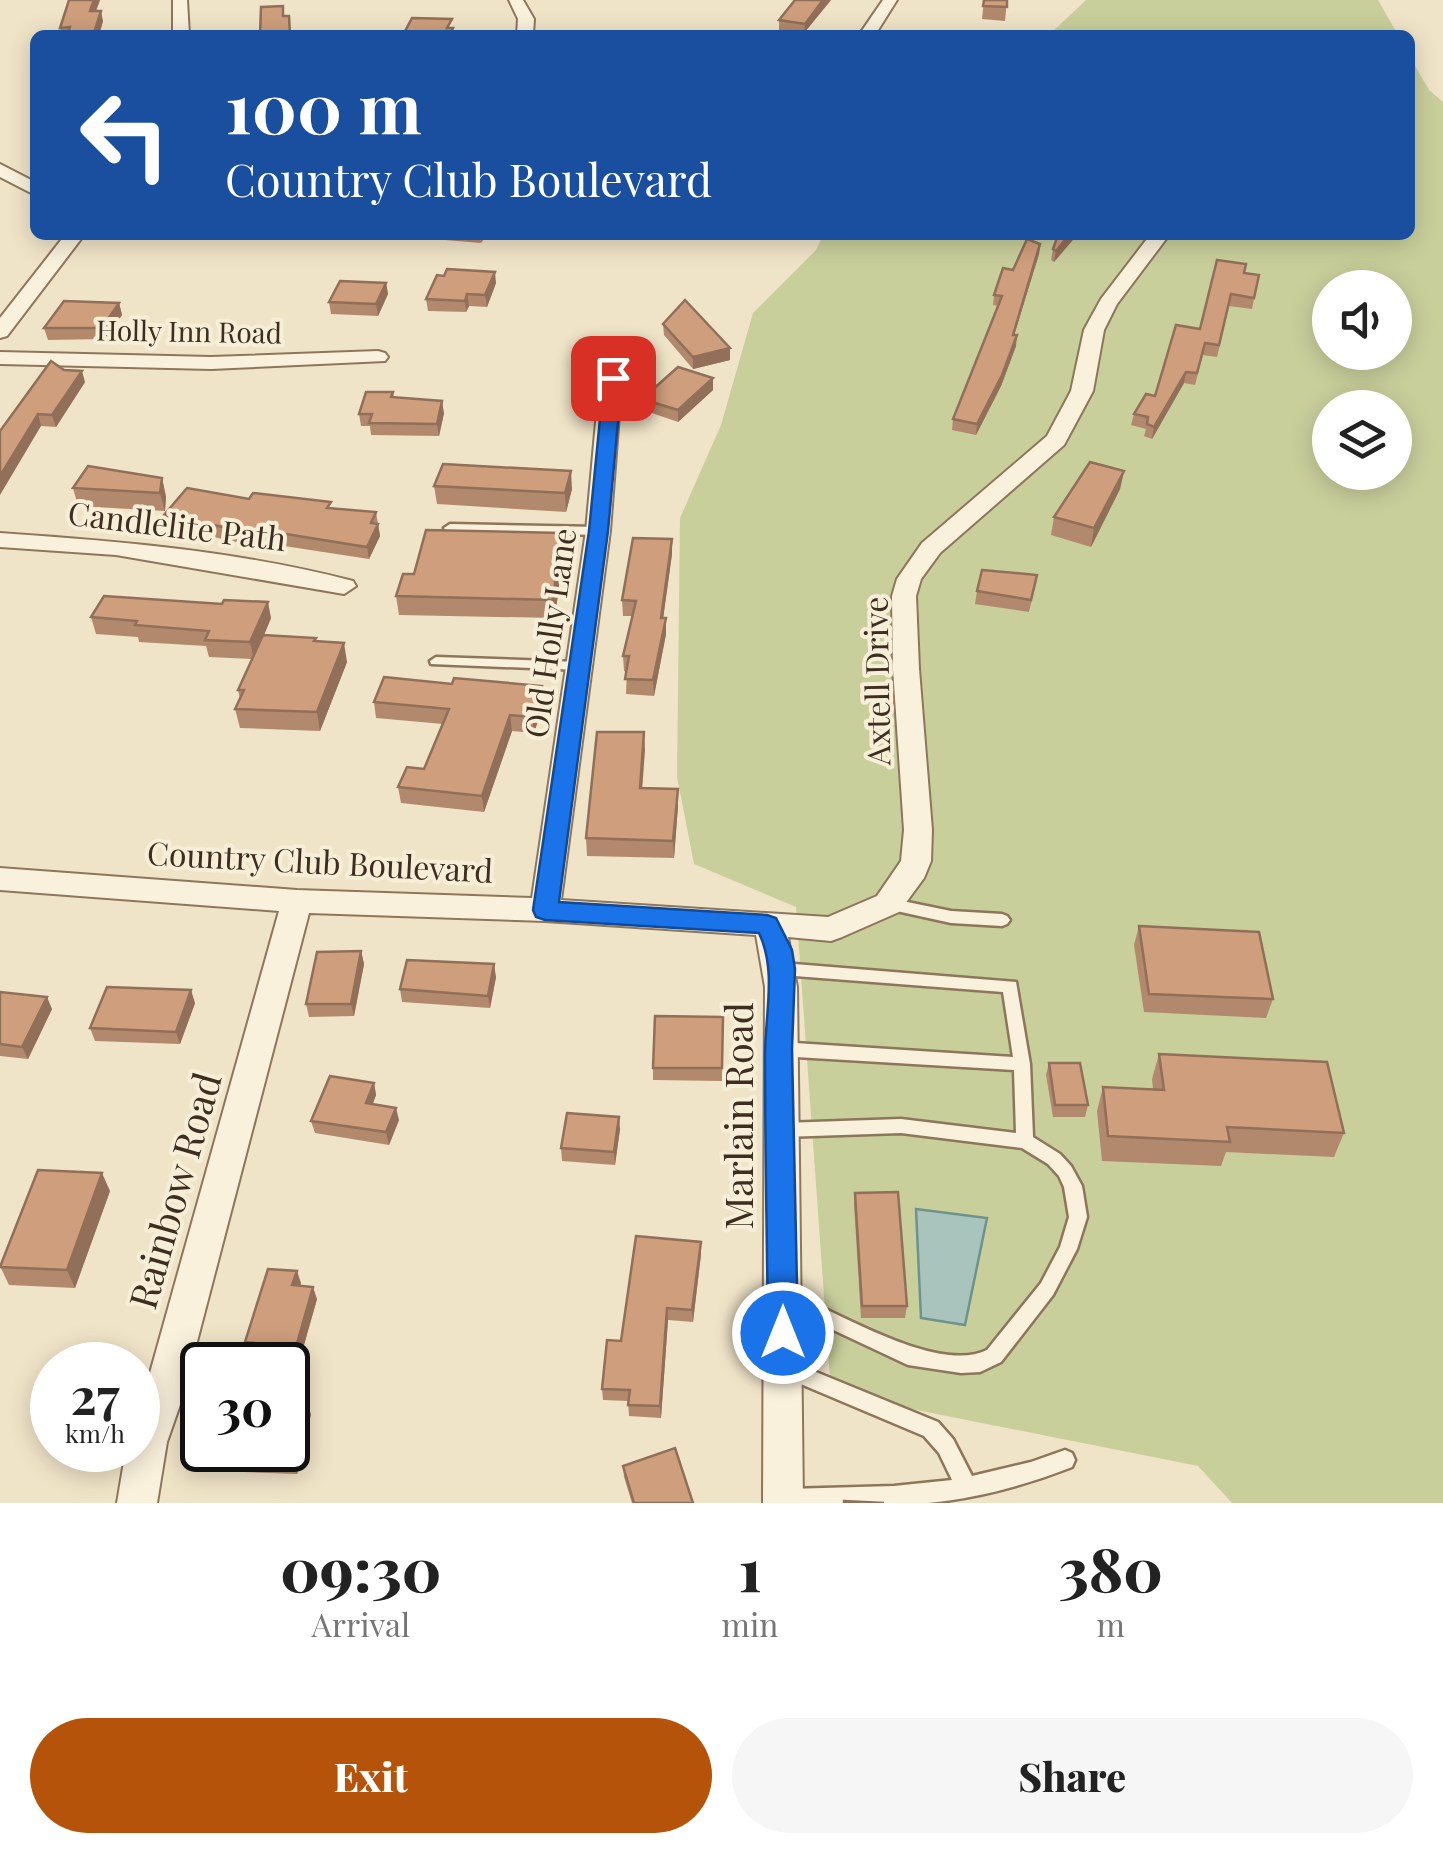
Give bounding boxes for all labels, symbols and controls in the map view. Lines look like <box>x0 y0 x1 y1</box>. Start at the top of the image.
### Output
text: 100 m <box>225 58 422 152</box>
icon: left <box>60 70 190 200</box>
text: Country Club Boulevard <box>225 148 712 208</box>
map controls <box>1312 270 1412 490</box>
button: sound <box>1312 270 1412 370</box>
street label: Holly Inn Road <box>96 310 282 351</box>
pin <box>571 336 656 421</box>
icon: arrive <box>586 351 641 406</box>
button: layers <box>1312 390 1412 490</box>
street label: Candlelite Path <box>66 490 289 559</box>
street label: Old Holly Lane <box>513 525 585 740</box>
street label: Axtell Drive <box>853 596 898 767</box>
street label: Country Club Boulevard <box>146 830 494 891</box>
street label: Marlain Road <box>712 1002 763 1230</box>
street label: Rainbow Road <box>116 1066 232 1314</box>
position arrow <box>731 1281 835 1385</box>
speed limit sign: 30 <box>180 1342 310 1472</box>
text: 27 <box>71 1361 119 1428</box>
text: km/h <box>65 1416 125 1449</box>
text: 09:30 <box>280 1527 441 1607</box>
text: 1 <box>738 1527 762 1607</box>
text: 380 <box>1059 1527 1163 1607</box>
text: Arrival <box>312 1602 410 1645</box>
text: min <box>722 1602 778 1645</box>
text: m <box>1097 1602 1125 1645</box>
button: Exit <box>30 1718 712 1833</box>
button: Share <box>732 1718 1413 1833</box>

